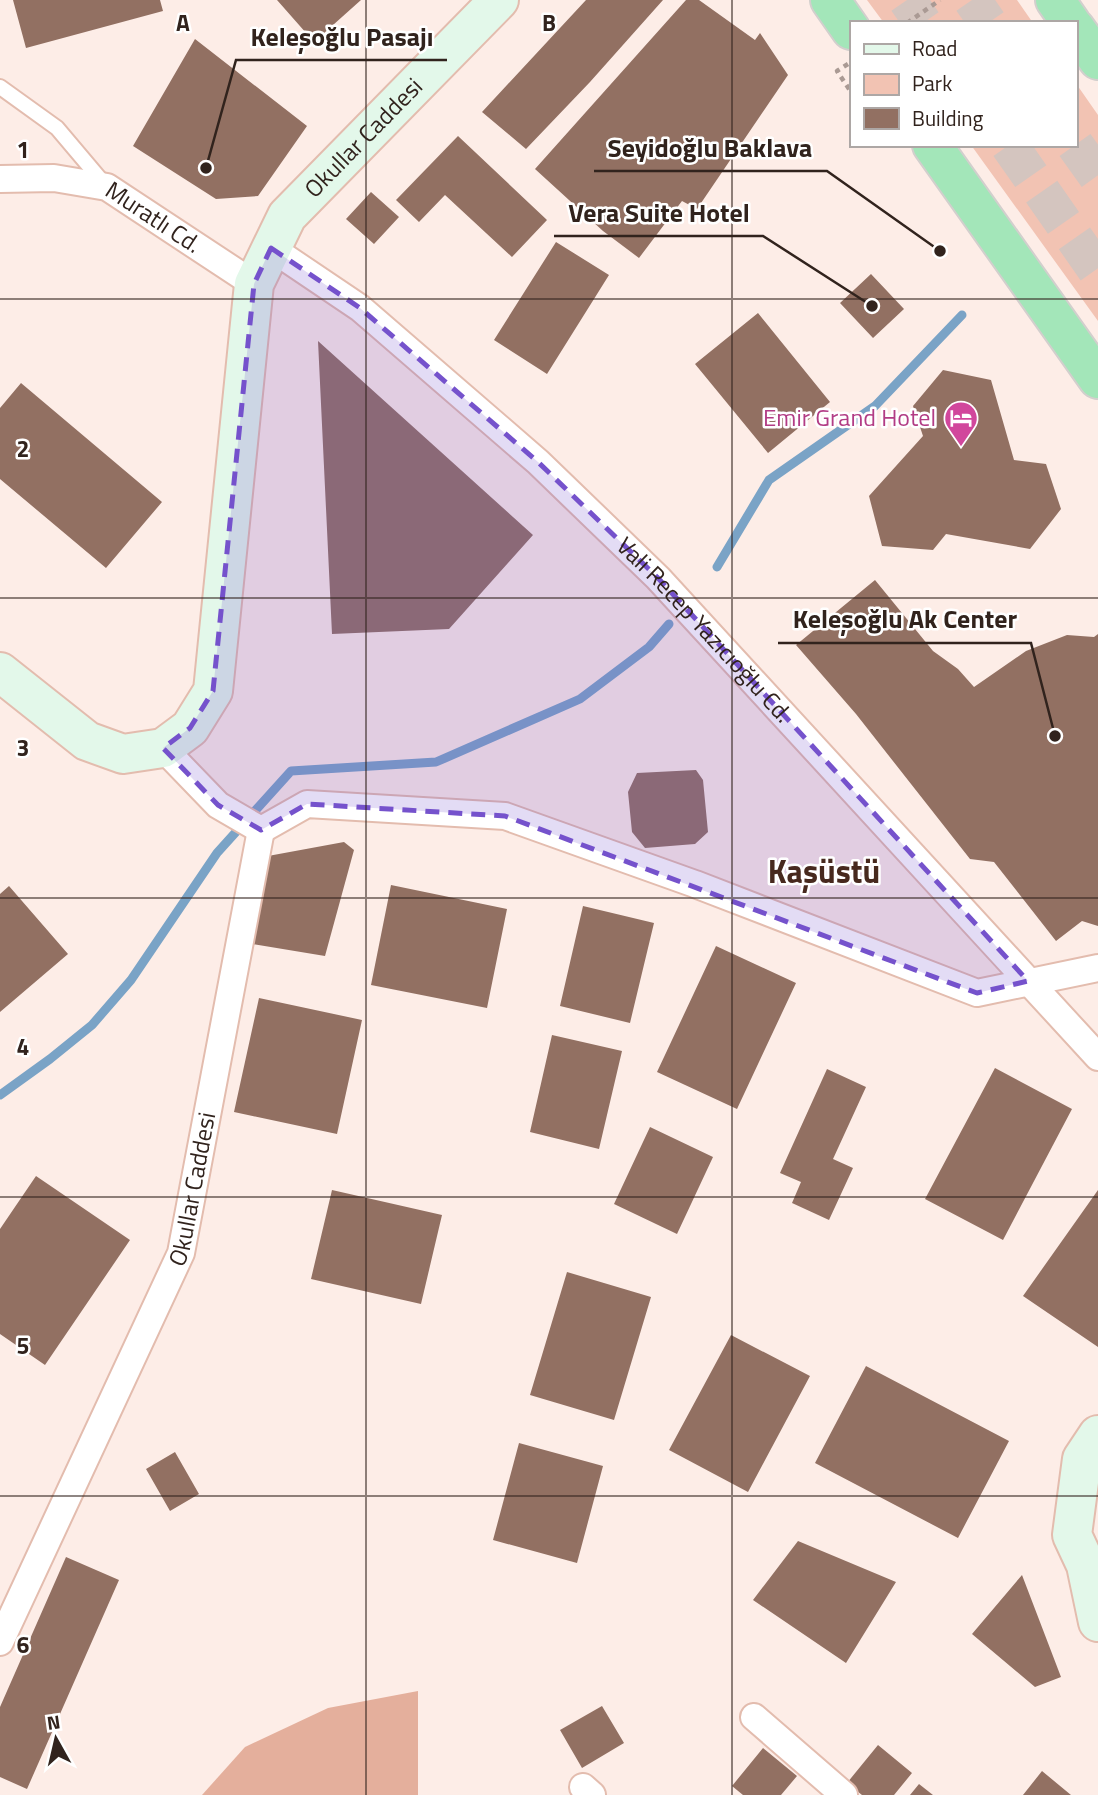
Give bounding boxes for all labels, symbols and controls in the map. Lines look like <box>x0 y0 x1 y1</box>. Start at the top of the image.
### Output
text: A <box>176 5 190 40</box>
text: B <box>542 5 556 40</box>
callout: Keleşoğlu Pasajı <box>236 13 447 60</box>
text: Keleşoğlu Pasajı <box>250 17 434 56</box>
legend <box>850 21 1077 147</box>
text: Road <box>912 32 957 64</box>
text: Park <box>912 67 952 99</box>
street label: Okullar Caddesi <box>295 69 430 205</box>
text: Building <box>912 102 984 134</box>
callout: Seyidoğlu Baklava <box>594 124 827 171</box>
text: Seyidoğlu Baklava <box>608 128 812 167</box>
text: 1 <box>17 132 29 167</box>
street label: Muratlı Cd. <box>98 172 209 261</box>
callout: Vera Suite Hotel <box>554 189 763 236</box>
text: Vera Suite Hotel <box>568 193 750 232</box>
place label: Emir Grand Hotel <box>763 399 936 435</box>
hotel icon: Emir Grand Hotel <box>942 399 980 448</box>
text: 2 <box>17 431 29 466</box>
street label: Vali Recep Yazıcıoğlu Cd. <box>609 528 801 730</box>
callout: Keleşoğlu Ak Center <box>778 596 1031 643</box>
text: Keleşoğlu Ak Center <box>793 599 1017 638</box>
text: 3 <box>17 730 29 765</box>
district label: Kaşüstü <box>768 847 880 895</box>
text: 4 <box>17 1029 29 1064</box>
street label: Okullar Caddesi <box>158 1109 224 1272</box>
text: 5 <box>17 1328 29 1363</box>
text: 6 <box>17 1627 30 1662</box>
north arrow <box>21 1704 91 1774</box>
text: N <box>45 1706 62 1737</box>

